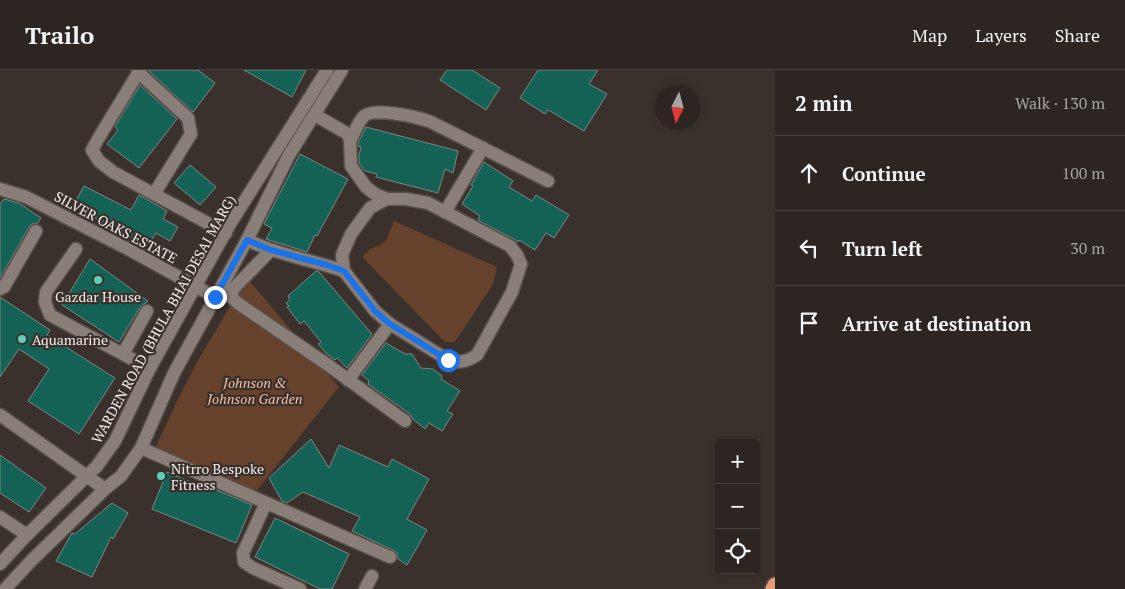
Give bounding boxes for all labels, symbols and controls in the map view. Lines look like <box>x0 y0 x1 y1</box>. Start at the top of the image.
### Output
text: Trailo <box>25 19 94 51</box>
text: Map <box>912 23 947 47</box>
text: Layers <box>975 23 1027 47</box>
text: Share <box>1055 23 1100 47</box>
north arrow <box>655 85 700 130</box>
text: 2 min <box>795 89 852 117</box>
text: Walk · 130 m <box>1015 92 1105 114</box>
icon: ahead <box>795 159 823 187</box>
text: Continue <box>842 161 926 186</box>
text: 100 m <box>1062 162 1105 184</box>
street label: SILVER OAKS ESTATE <box>51 187 181 267</box>
street label: WARDEN ROAD (BHULA BHAI DESAI MARG) <box>87 191 239 447</box>
icon: left <box>795 234 823 262</box>
text: Turn left <box>842 236 923 261</box>
text: 30 m <box>1070 237 1105 259</box>
marker: Gazdar House <box>92 274 104 286</box>
route end <box>204 286 227 309</box>
place label: Gazdar House <box>55 287 141 306</box>
icon: arrive <box>795 309 823 337</box>
text: Arrive at destination <box>842 311 1031 336</box>
place label: Aquamarine <box>32 330 108 349</box>
marker: Aquamarine <box>16 333 28 345</box>
route start <box>437 349 460 372</box>
park label: Johnson & Johnson Garden <box>206 373 303 408</box>
map controls <box>715 439 760 574</box>
button: + <box>715 439 760 484</box>
place label: Nitrro Bespoke Fitness <box>171 459 264 494</box>
marker: Nitrro Bespoke Fitness <box>155 470 167 482</box>
button: − <box>715 484 760 529</box>
button: locate <box>715 529 760 574</box>

